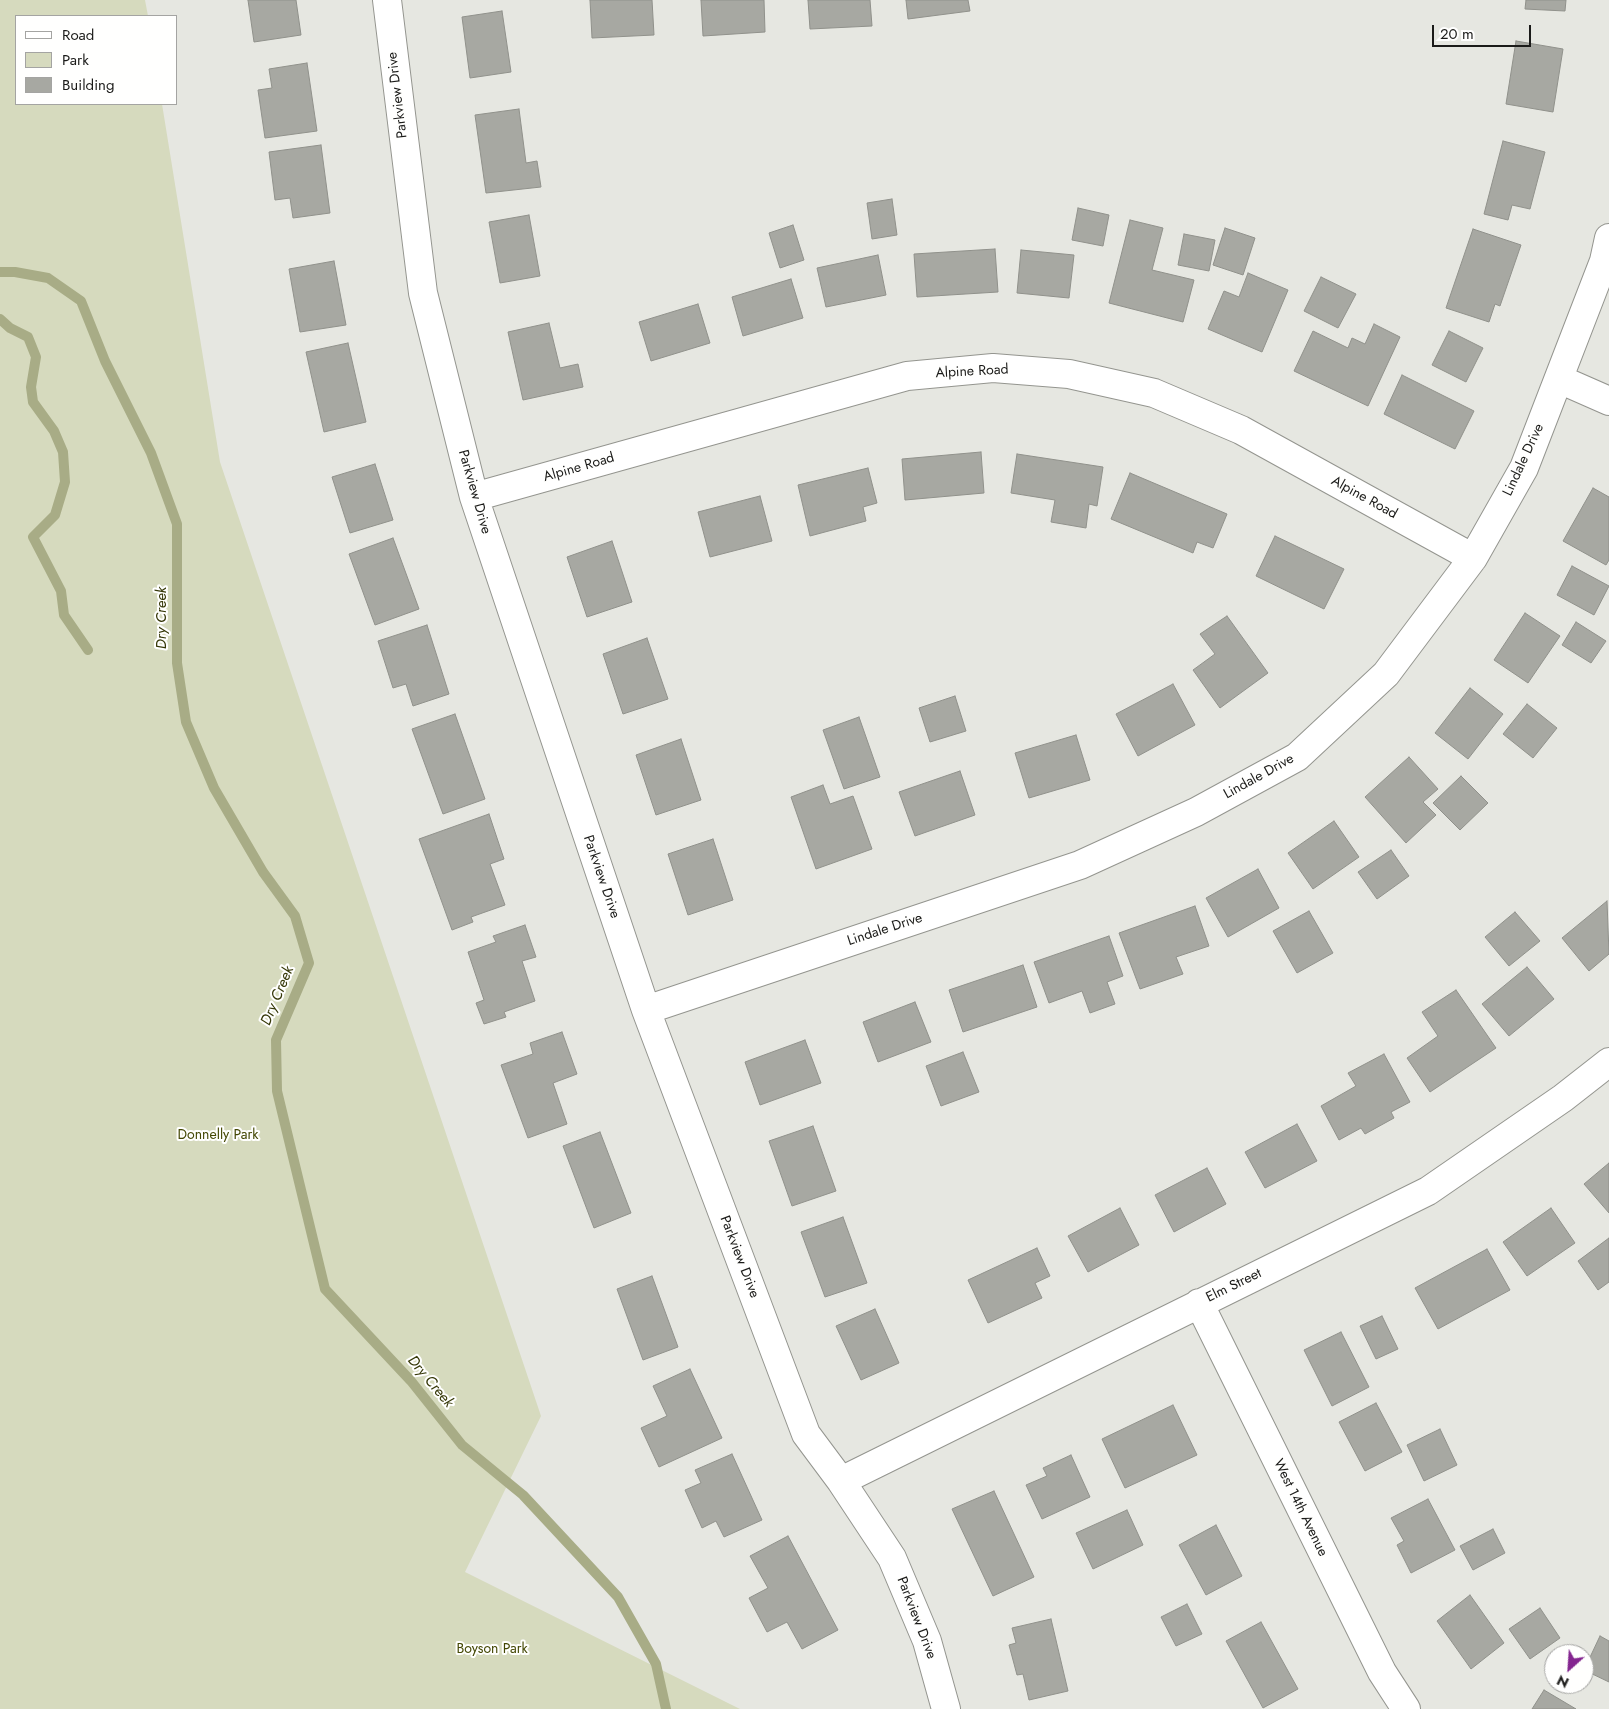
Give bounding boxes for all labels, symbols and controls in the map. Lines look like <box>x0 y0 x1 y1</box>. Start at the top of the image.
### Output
legend <box>15 15 178 105</box>
scale bar <box>1434 15 1533 47</box>
text: 20 m <box>1440 23 1474 45</box>
text: Road <box>62 24 94 46</box>
text: Park <box>62 49 89 71</box>
street label: Parkview Drive <box>384 51 412 139</box>
text: Building <box>62 74 114 96</box>
street label: Alpine Road <box>935 362 1009 382</box>
street label: Lindale Drive <box>1500 421 1548 499</box>
street label: Parkview Drive <box>454 448 494 536</box>
street label: Alpine Road <box>542 450 616 486</box>
street label: Alpine Road <box>1328 473 1400 523</box>
water label: Dry Creek <box>153 587 171 649</box>
street label: Lindale Drive <box>1221 751 1297 803</box>
street label: Parkview Drive <box>579 833 623 921</box>
street label: Lindale Drive <box>845 910 925 950</box>
water label: Dry Creek <box>258 964 298 1028</box>
park label: Donnelly Park <box>178 1128 258 1144</box>
street label: Parkview Drive <box>716 1213 762 1301</box>
street label: Elm Street <box>1204 1265 1264 1307</box>
water label: Dry Creek <box>403 1352 457 1412</box>
street label: West 14th Avenue <box>1269 1457 1331 1559</box>
street label: Parkview Drive <box>893 1574 939 1662</box>
park label: Boyson Park <box>456 1642 528 1658</box>
north arrow <box>1544 1644 1594 1694</box>
text: N <box>1553 1670 1572 1693</box>

